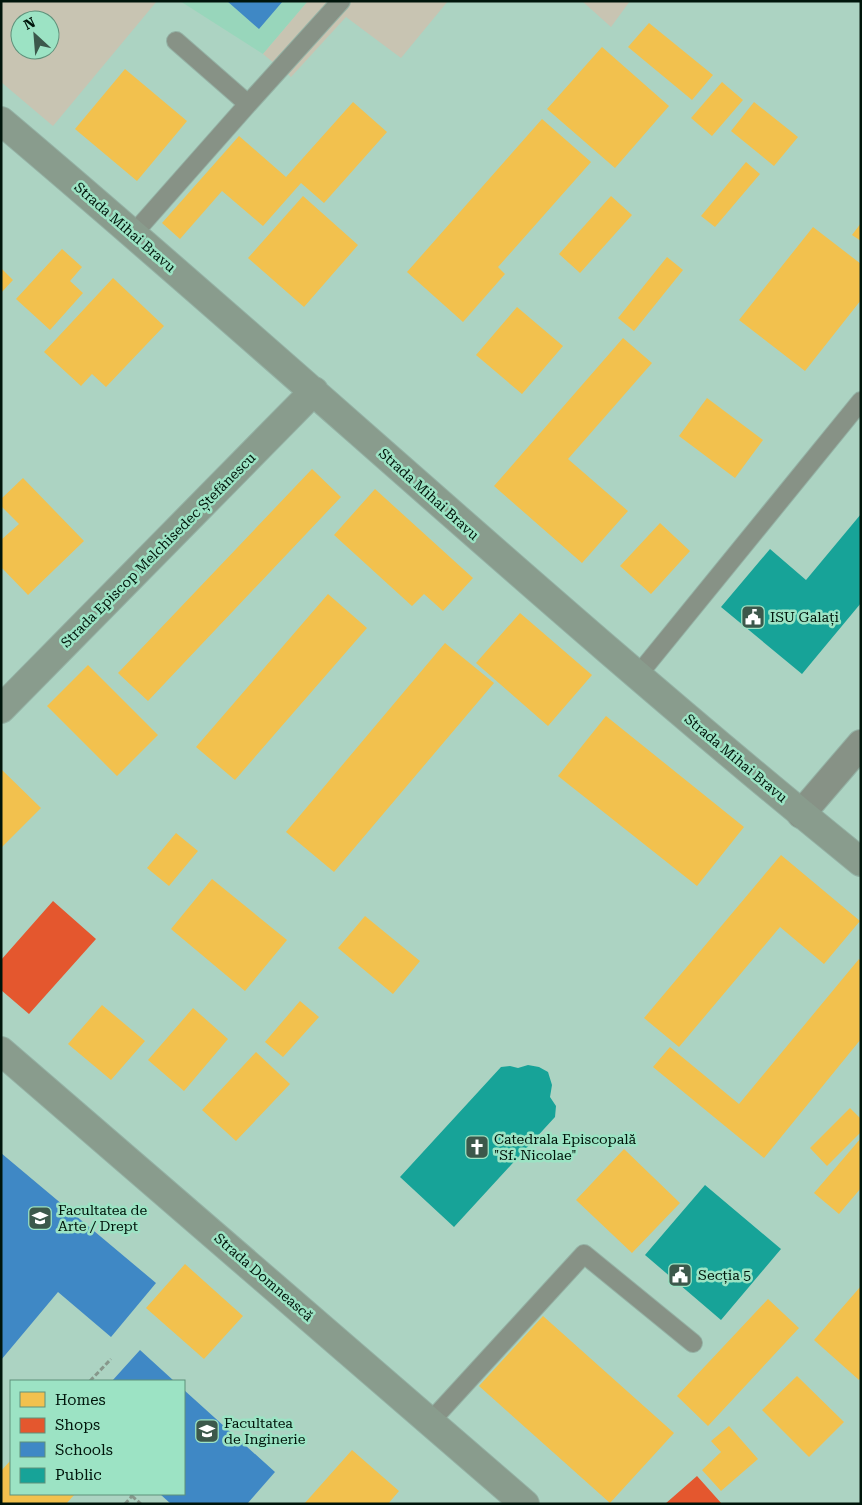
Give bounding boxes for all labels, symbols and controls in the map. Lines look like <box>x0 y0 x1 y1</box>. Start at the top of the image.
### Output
north arrow <box>10 10 60 60</box>
text: N <box>21 14 38 33</box>
street label: Strada Mihai Bravu <box>71 179 179 275</box>
street label: Strada Mihai Bravu <box>376 445 482 543</box>
street label: Strada Episcop Melchisedec Ștefănescu <box>57 449 259 651</box>
public building icon: ISU Galați <box>740 604 766 630</box>
place label: ISU Galați <box>770 609 839 626</box>
street label: Strada Mihai Bravu <box>682 711 791 806</box>
place label: Catedrala Episcopală "Sf. Nicolae" <box>494 1131 637 1163</box>
church icon: Catedrala Episcopală "Sf. Nicolae" <box>464 1134 490 1160</box>
place label: Facultatea de Arte / Drept <box>58 1202 147 1234</box>
school or university icon: Facultatea de Arte / Drept <box>27 1205 53 1231</box>
street label: Strada Domnească <box>211 1230 317 1324</box>
public building icon: Secția 5 <box>667 1262 693 1288</box>
place label: Secția 5 <box>698 1267 751 1284</box>
legend <box>10 1380 185 1495</box>
text: Homes <box>55 1391 106 1409</box>
place label: Facultatea de Inginerie <box>224 1415 306 1447</box>
text: Shops <box>55 1416 100 1434</box>
school or university icon: Facultatea de Inginerie <box>194 1418 220 1444</box>
text: Schools <box>55 1441 113 1459</box>
text: Public <box>55 1466 102 1484</box>

